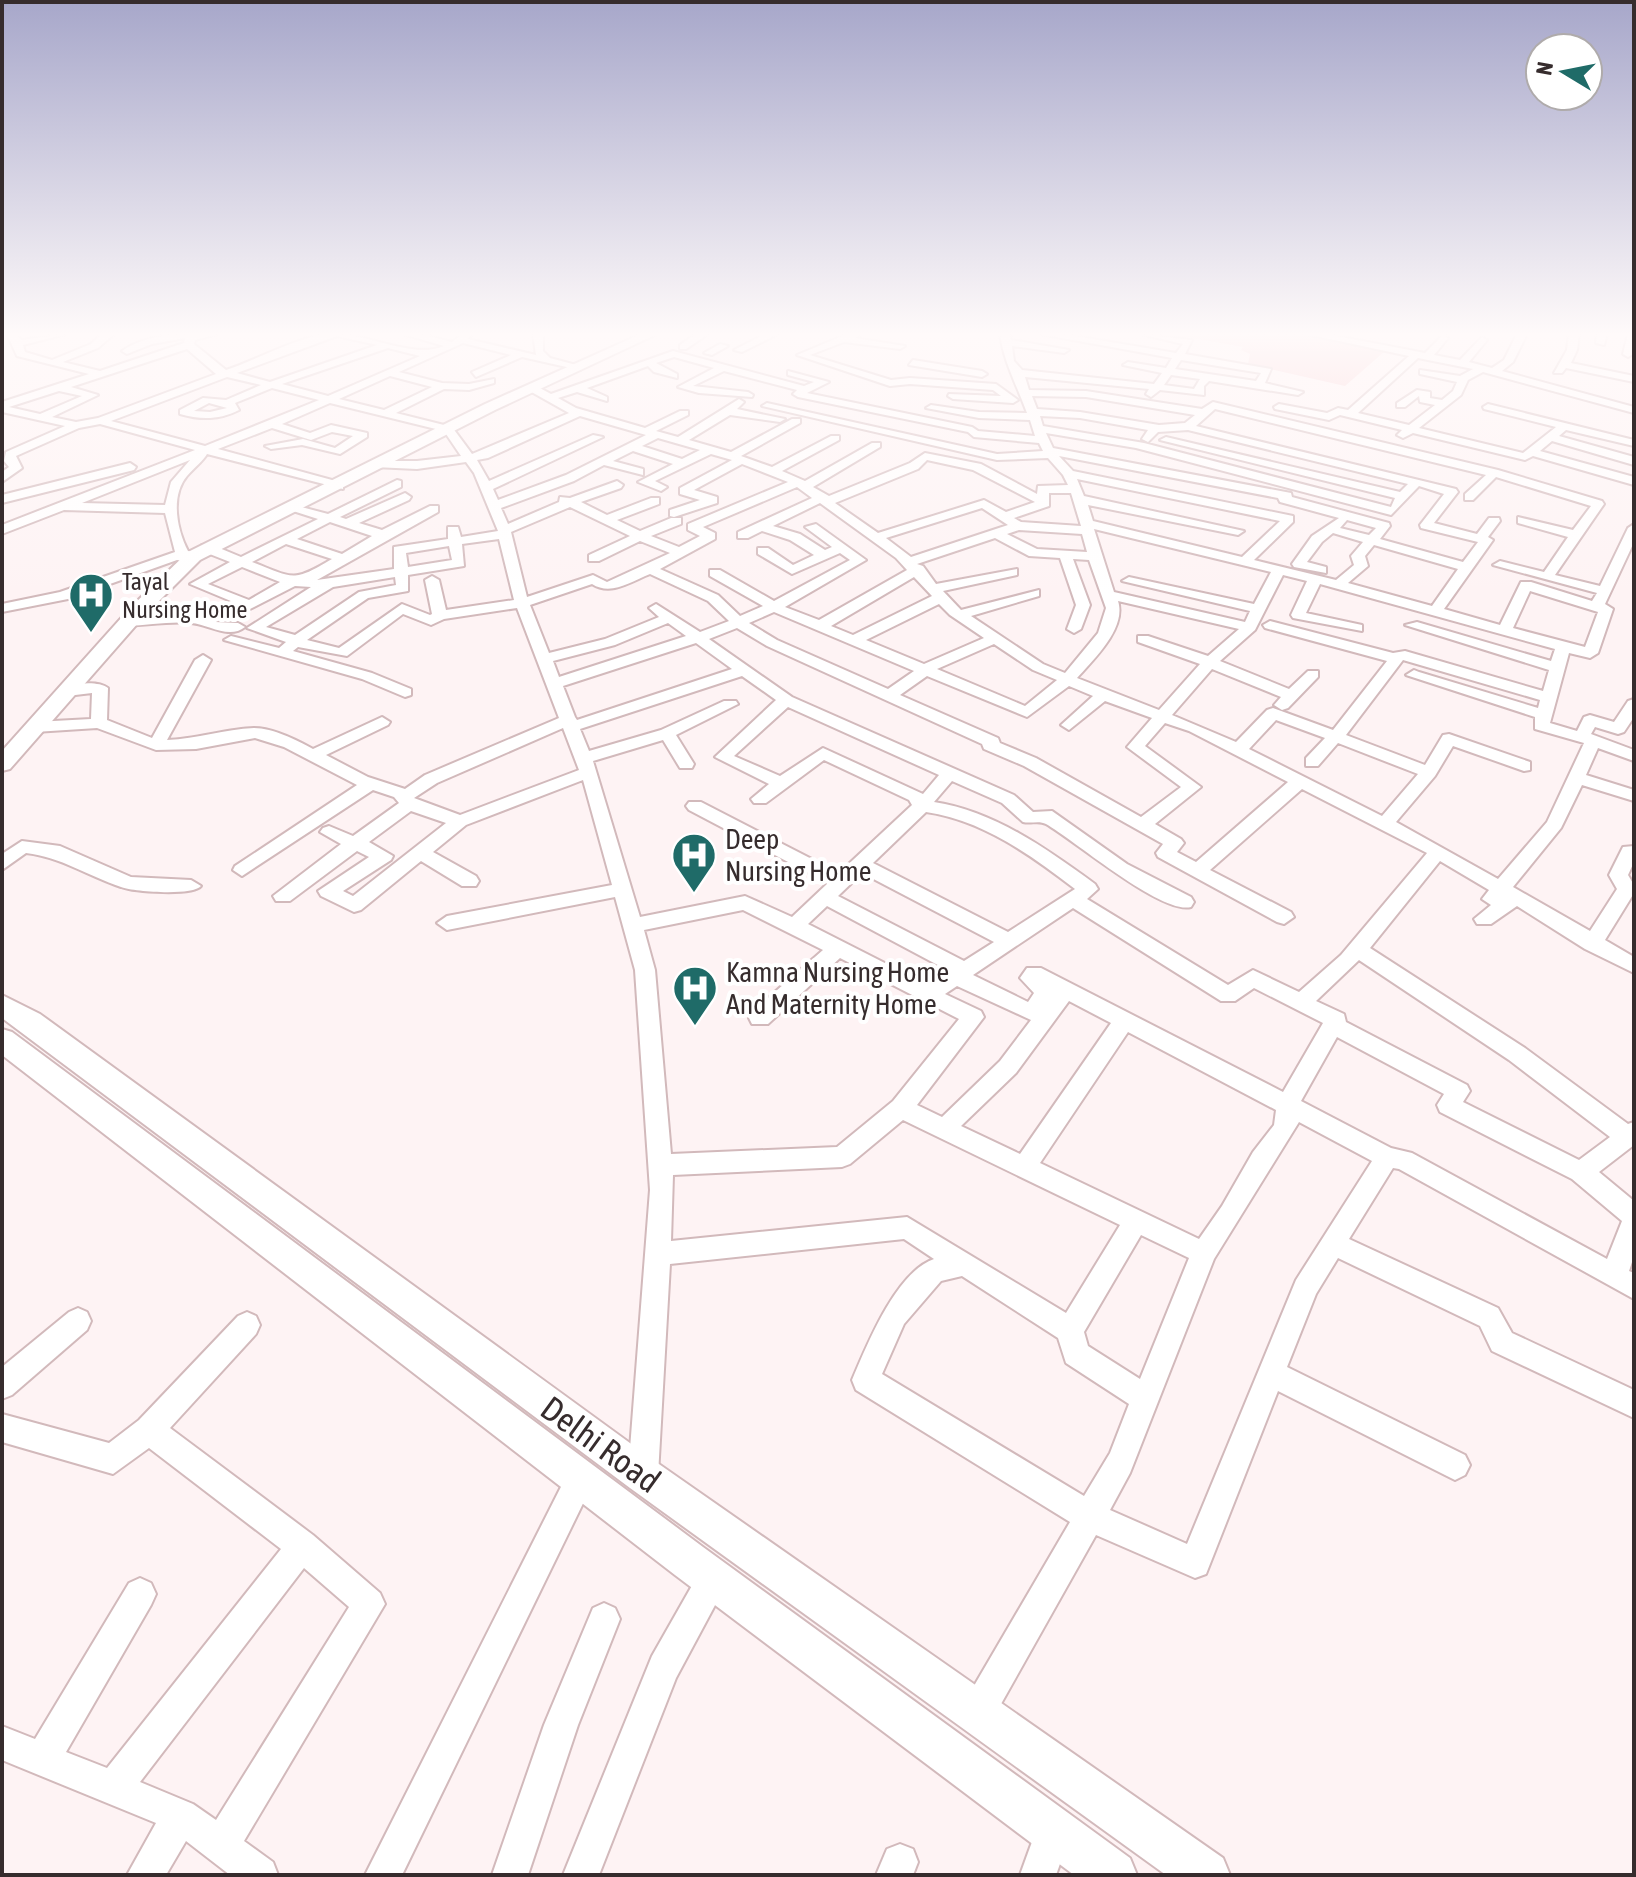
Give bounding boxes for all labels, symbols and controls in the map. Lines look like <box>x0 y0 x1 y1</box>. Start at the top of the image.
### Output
north arrow <box>1524 32 1604 112</box>
text: N <box>1530 60 1558 77</box>
place label: Tayal Nursing Home <box>122 568 247 623</box>
hospital icon: Tayal Nursing Home <box>67 571 115 634</box>
place label: Deep Nursing Home <box>725 823 871 887</box>
hospital icon: Deep Nursing Home <box>670 831 718 894</box>
place label: Kamna Nursing Home And Maternity Home <box>726 956 949 1020</box>
hospital icon: Kamna Nursing Home And Maternity Home <box>671 964 719 1027</box>
street label: Delhi Road <box>534 1388 668 1500</box>

